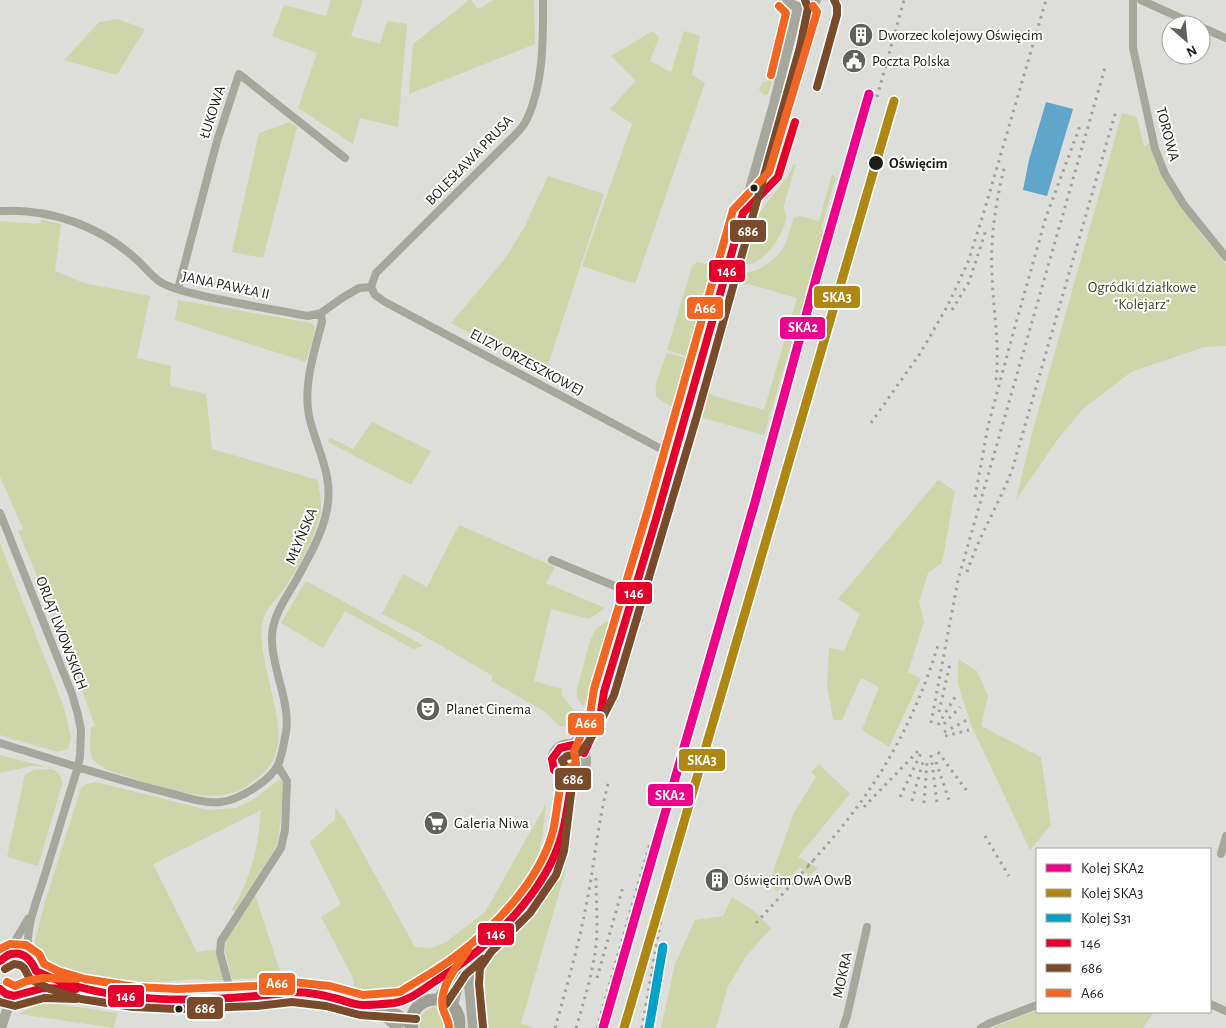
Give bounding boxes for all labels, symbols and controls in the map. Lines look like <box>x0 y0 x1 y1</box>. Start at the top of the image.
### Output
north arrow <box>1161 15 1211 65</box>
building icon: Dworzec kolejowy Oświęcim <box>848 22 874 48</box>
place label: Dworzec kolejowy Oświęcim <box>878 28 1043 43</box>
text: N <box>1184 42 1199 59</box>
public building icon: Poczta Polska <box>841 48 867 74</box>
place label: Poczta Polska <box>872 54 950 69</box>
street label: ŁUKOWA <box>197 84 228 141</box>
street label: TOROWA <box>1153 105 1182 163</box>
street label: BOLESŁAWA PRUSA <box>423 112 516 208</box>
marker: Oświęcim <box>867 154 885 172</box>
place label: Oświęcim <box>889 156 948 171</box>
unlabelled marker <box>749 183 759 193</box>
line badge: 686 <box>729 219 767 243</box>
text: 686 <box>738 225 758 239</box>
line badge: 146 <box>708 259 746 283</box>
text: 146 <box>718 265 737 279</box>
street label: JANA PAWŁA II <box>181 269 271 302</box>
park label: Ogródki działkowe "Kolejarz" <box>1088 280 1196 312</box>
line badge: SKA3 <box>813 285 861 309</box>
text: SKA3 <box>822 291 852 305</box>
line badge: A66 <box>686 296 724 320</box>
text: A66 <box>694 302 716 316</box>
line badge: SKA2 <box>779 316 826 340</box>
text: SKA2 <box>788 321 818 335</box>
street label: ELIZY ORZESZKOWEJ <box>468 326 586 399</box>
street label: MŁYŃSKA <box>281 505 320 567</box>
street label: ORLĄT LWOWSKICH <box>33 574 90 692</box>
line badge: 146 <box>615 581 653 605</box>
text: 146 <box>625 587 644 601</box>
theatre icon: Planet Cinema <box>415 696 441 722</box>
place label: Planet Cinema <box>446 702 531 717</box>
line badge: A66 <box>567 712 605 736</box>
text: A66 <box>575 717 597 731</box>
line badge: SKA3 <box>678 748 726 772</box>
text: SKA3 <box>687 754 717 768</box>
line badge: 686 <box>554 767 592 791</box>
text: 686 <box>563 773 583 787</box>
line badge: SKA2 <box>647 783 694 807</box>
text: SKA2 <box>655 789 685 803</box>
supermarket icon: Galeria Niwa <box>423 810 449 836</box>
place label: Galeria Niwa <box>454 816 529 831</box>
legend <box>1036 848 1211 1013</box>
text: Kolej SKA2 <box>1081 861 1144 876</box>
building icon: Oświęcim OwA OwB <box>704 867 730 893</box>
place label: Oświęcim OwA OwB <box>734 873 852 888</box>
text: Kolej SKA3 <box>1081 886 1143 901</box>
text: Kolej S31 <box>1081 911 1132 926</box>
line badge: 146 <box>477 922 515 946</box>
text: 146 <box>487 928 506 942</box>
text: 146 <box>1081 936 1100 951</box>
street label: MOKRA <box>830 950 855 999</box>
text: 686 <box>1081 961 1102 976</box>
line badge: A66 <box>258 972 296 996</box>
text: A66 <box>266 977 288 991</box>
line badge: 146 <box>107 984 145 1008</box>
text: A66 <box>1081 986 1104 1001</box>
text: 146 <box>117 990 136 1004</box>
line badge: 686 <box>186 996 224 1020</box>
text: 686 <box>195 1002 215 1016</box>
unlabelled marker <box>174 1004 184 1014</box>

